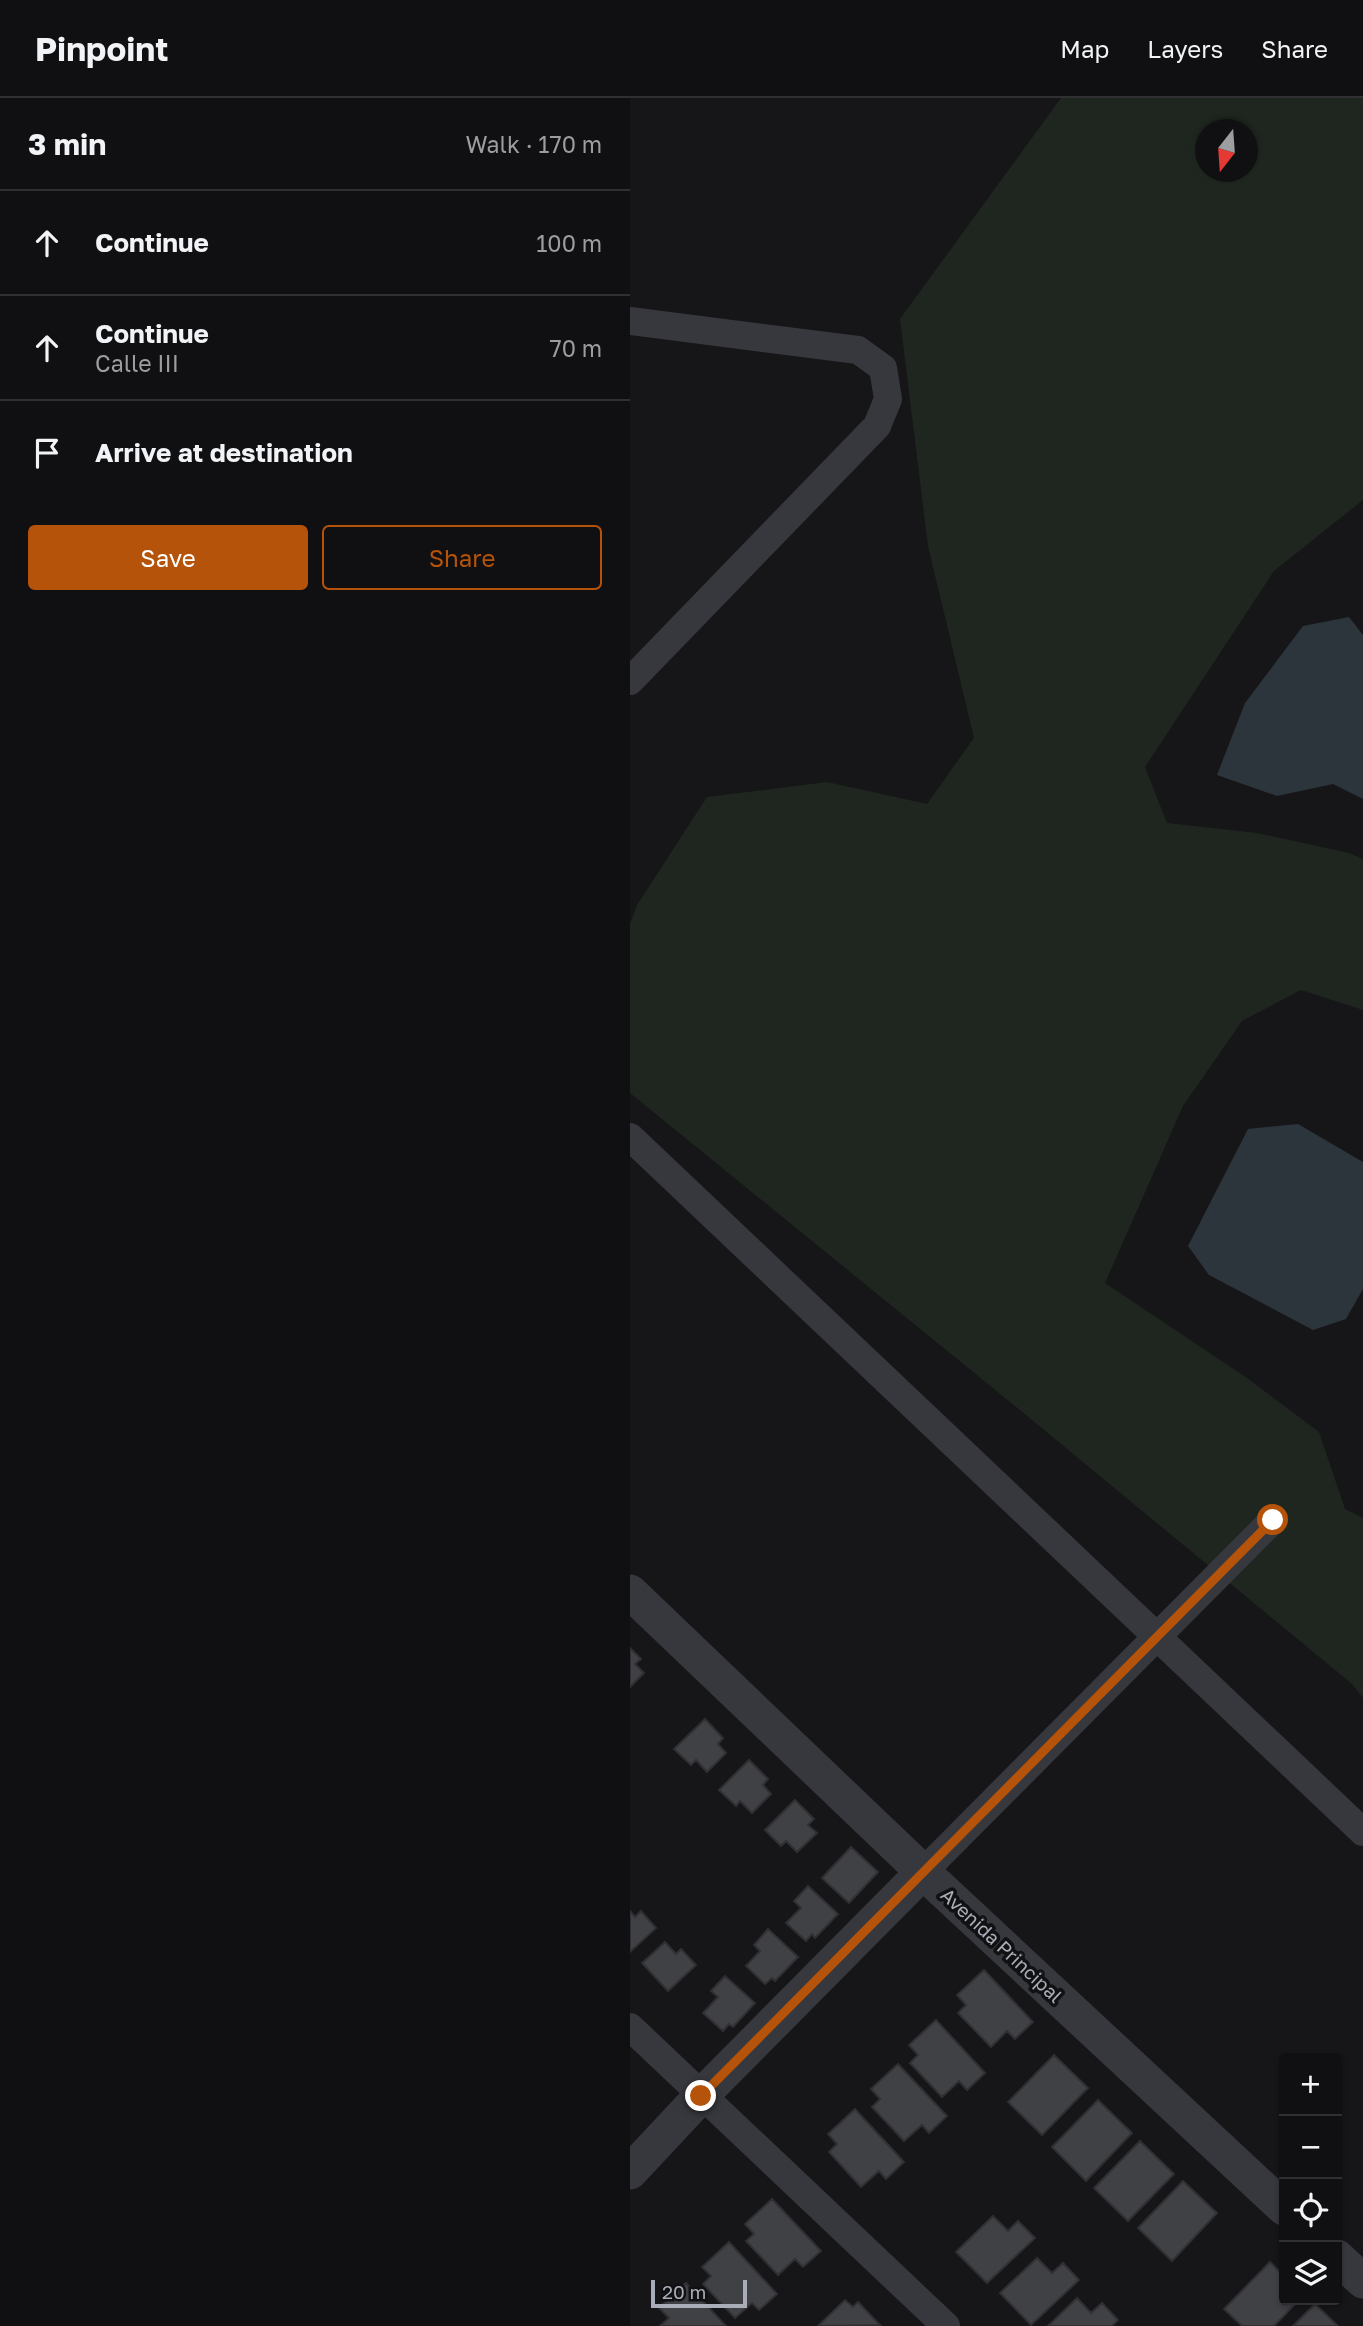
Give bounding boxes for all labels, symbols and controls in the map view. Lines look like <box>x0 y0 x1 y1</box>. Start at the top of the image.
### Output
text: Pinpoint <box>35 29 168 68</box>
text: Map <box>1060 34 1109 63</box>
text: Layers <box>1147 34 1223 63</box>
text: Share <box>1261 34 1328 63</box>
north arrow <box>1195 119 1258 182</box>
text: 3 min <box>28 126 106 162</box>
text: Walk · 170 m <box>465 130 602 158</box>
icon: ahead <box>28 224 66 262</box>
text: Continue <box>95 227 209 258</box>
text: 100 m <box>536 229 602 257</box>
text: Continue <box>95 318 209 349</box>
icon: ahead <box>28 329 66 367</box>
text: 70 m <box>549 334 602 362</box>
text: Calle III <box>95 349 179 377</box>
icon: arrive <box>28 434 66 472</box>
text: Arrive at destination <box>95 437 353 468</box>
button: Save <box>28 525 308 590</box>
button: Share <box>322 525 602 590</box>
route start <box>1257 1504 1288 1535</box>
street label: Avenida Principal <box>937 1883 1067 2007</box>
map controls <box>1279 2053 1342 2305</box>
button: + <box>1279 2053 1342 2116</box>
route end <box>685 2080 716 2111</box>
button: − <box>1279 2116 1342 2179</box>
button: locate <box>1279 2179 1342 2242</box>
button: layers <box>1279 2242 1342 2305</box>
scale bar <box>651 2277 747 2309</box>
text: 20 m <box>662 2280 706 2303</box>

